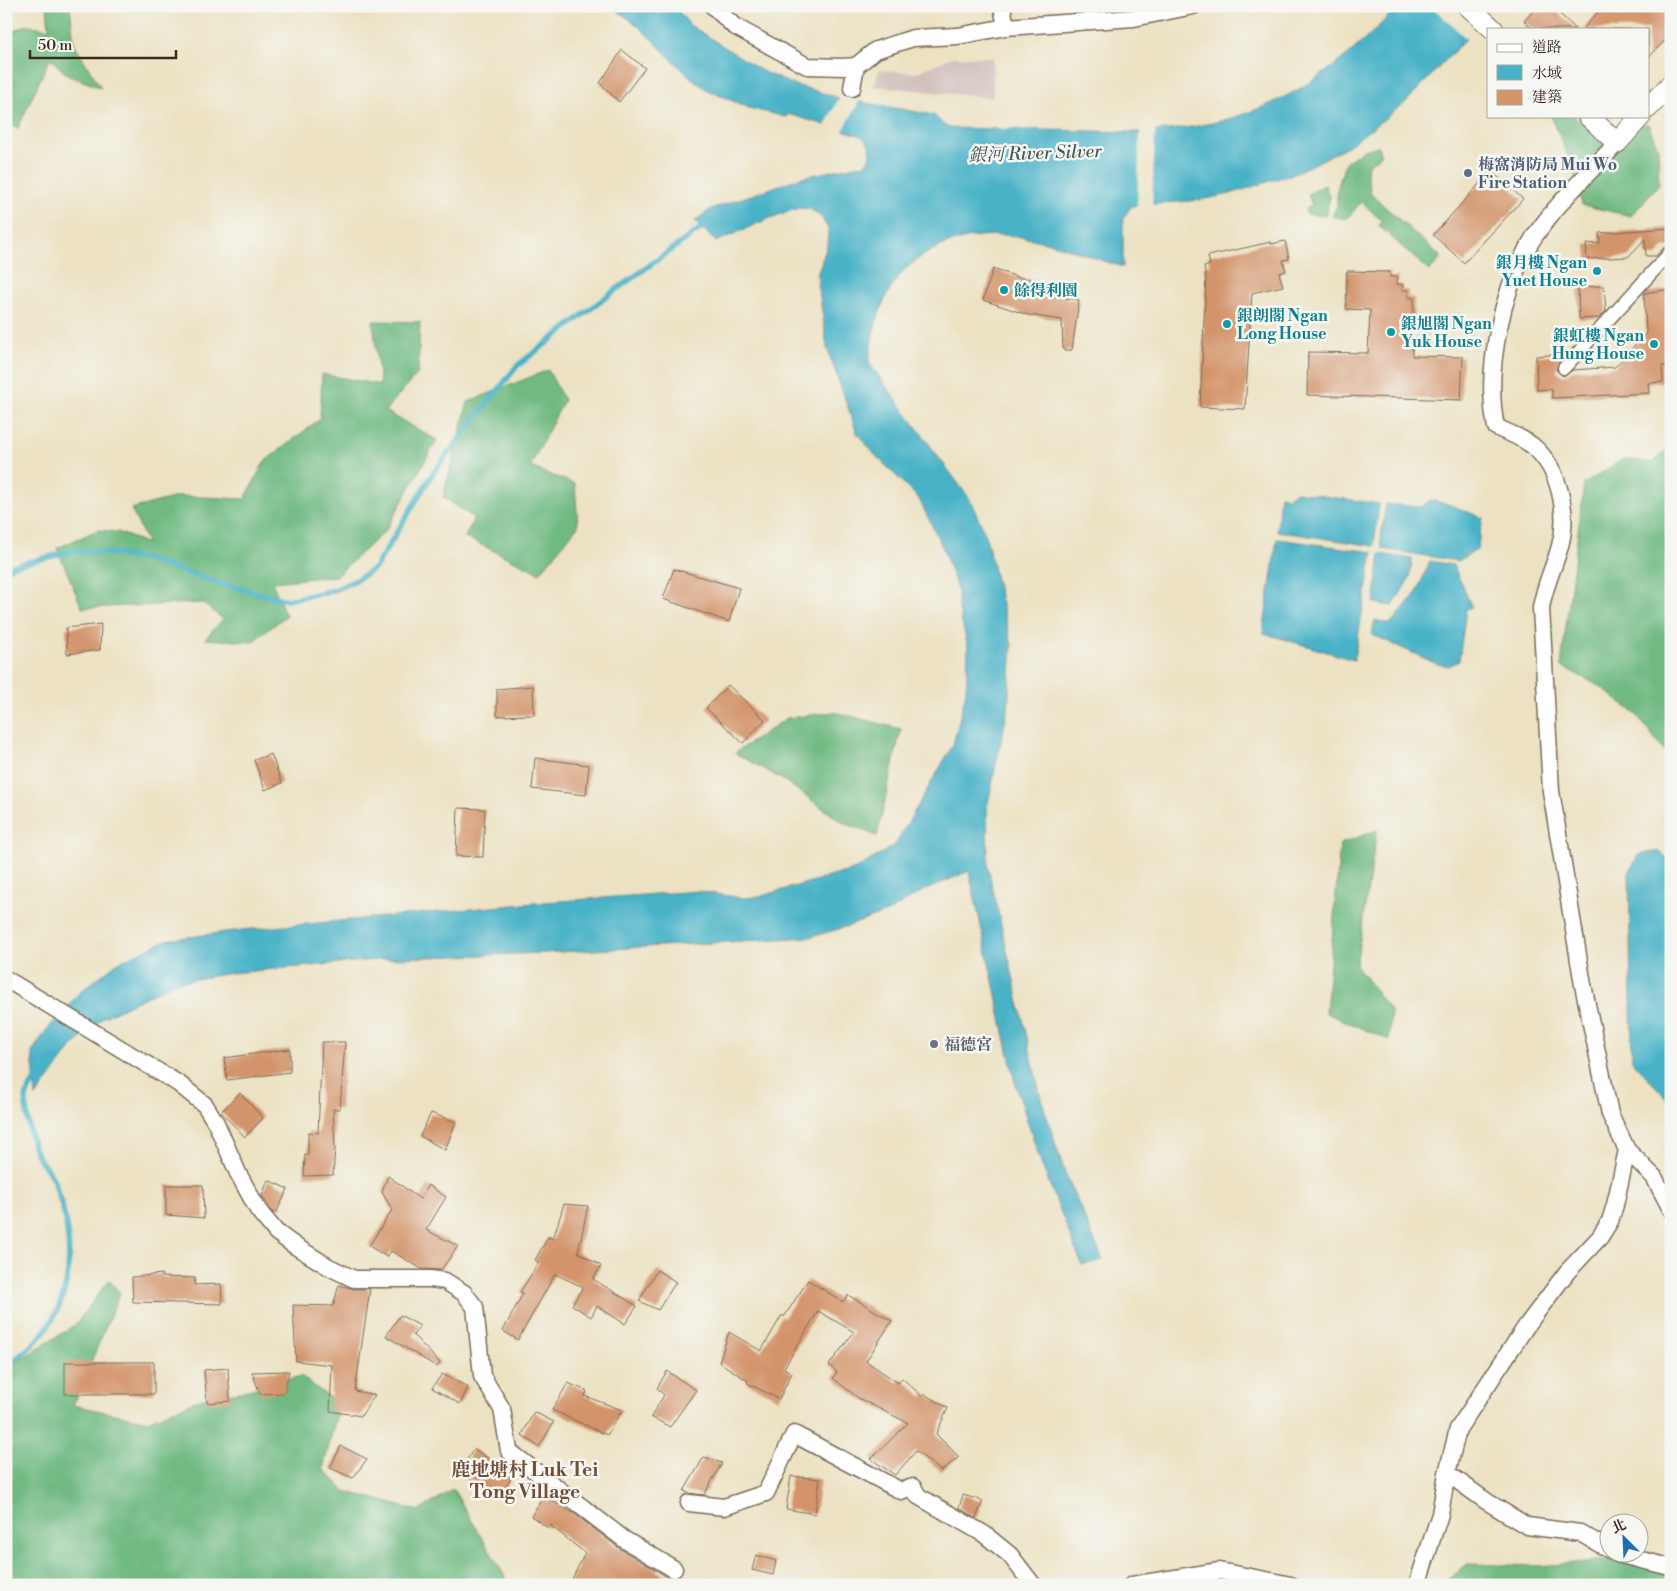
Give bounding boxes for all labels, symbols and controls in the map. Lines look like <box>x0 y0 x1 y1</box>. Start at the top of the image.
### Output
scale bar <box>30 28 176 60</box>
legend <box>1487 28 1650 118</box>
text: 50 m <box>38 36 72 55</box>
text: 道路 <box>1532 38 1562 57</box>
text: 水域 <box>1532 64 1562 83</box>
text: 建築 <box>1532 88 1562 107</box>
water label: 銀河 River Silver <box>968 140 1102 167</box>
place label: 梅窩消防局 Mui Wo Fire Station <box>1478 155 1617 193</box>
marker: 梅窩消防局 Mui Wo Fire Station <box>1462 167 1474 179</box>
place label: 銀月樓 Ngan Yuet House <box>1496 253 1587 291</box>
marker: 銀月樓 Ngan Yuet House <box>1591 265 1603 277</box>
place label: 餘得利園 <box>1014 281 1078 301</box>
marker: 餘得利園 <box>998 284 1010 296</box>
place label: 銀朗閣 Ngan Long House <box>1237 306 1328 344</box>
place label: 銀旭閣 Ngan Yuk House <box>1401 314 1492 352</box>
marker: 銀朗閣 Ngan Long House <box>1221 318 1233 330</box>
marker: 銀旭閣 Ngan Yuk House <box>1385 326 1397 338</box>
place label: 銀虹樓 Ngan Hung House <box>1552 326 1644 364</box>
marker: 銀虹樓 Ngan Hung House <box>1648 338 1660 350</box>
place label: 福德宮 <box>944 1035 992 1055</box>
marker: 福德宮 <box>928 1038 940 1050</box>
district label: 鹿地塘村 Luk Tei Tong Village <box>452 1458 598 1504</box>
north arrow <box>1600 1514 1650 1564</box>
text: 北 <box>1609 1516 1629 1538</box>

